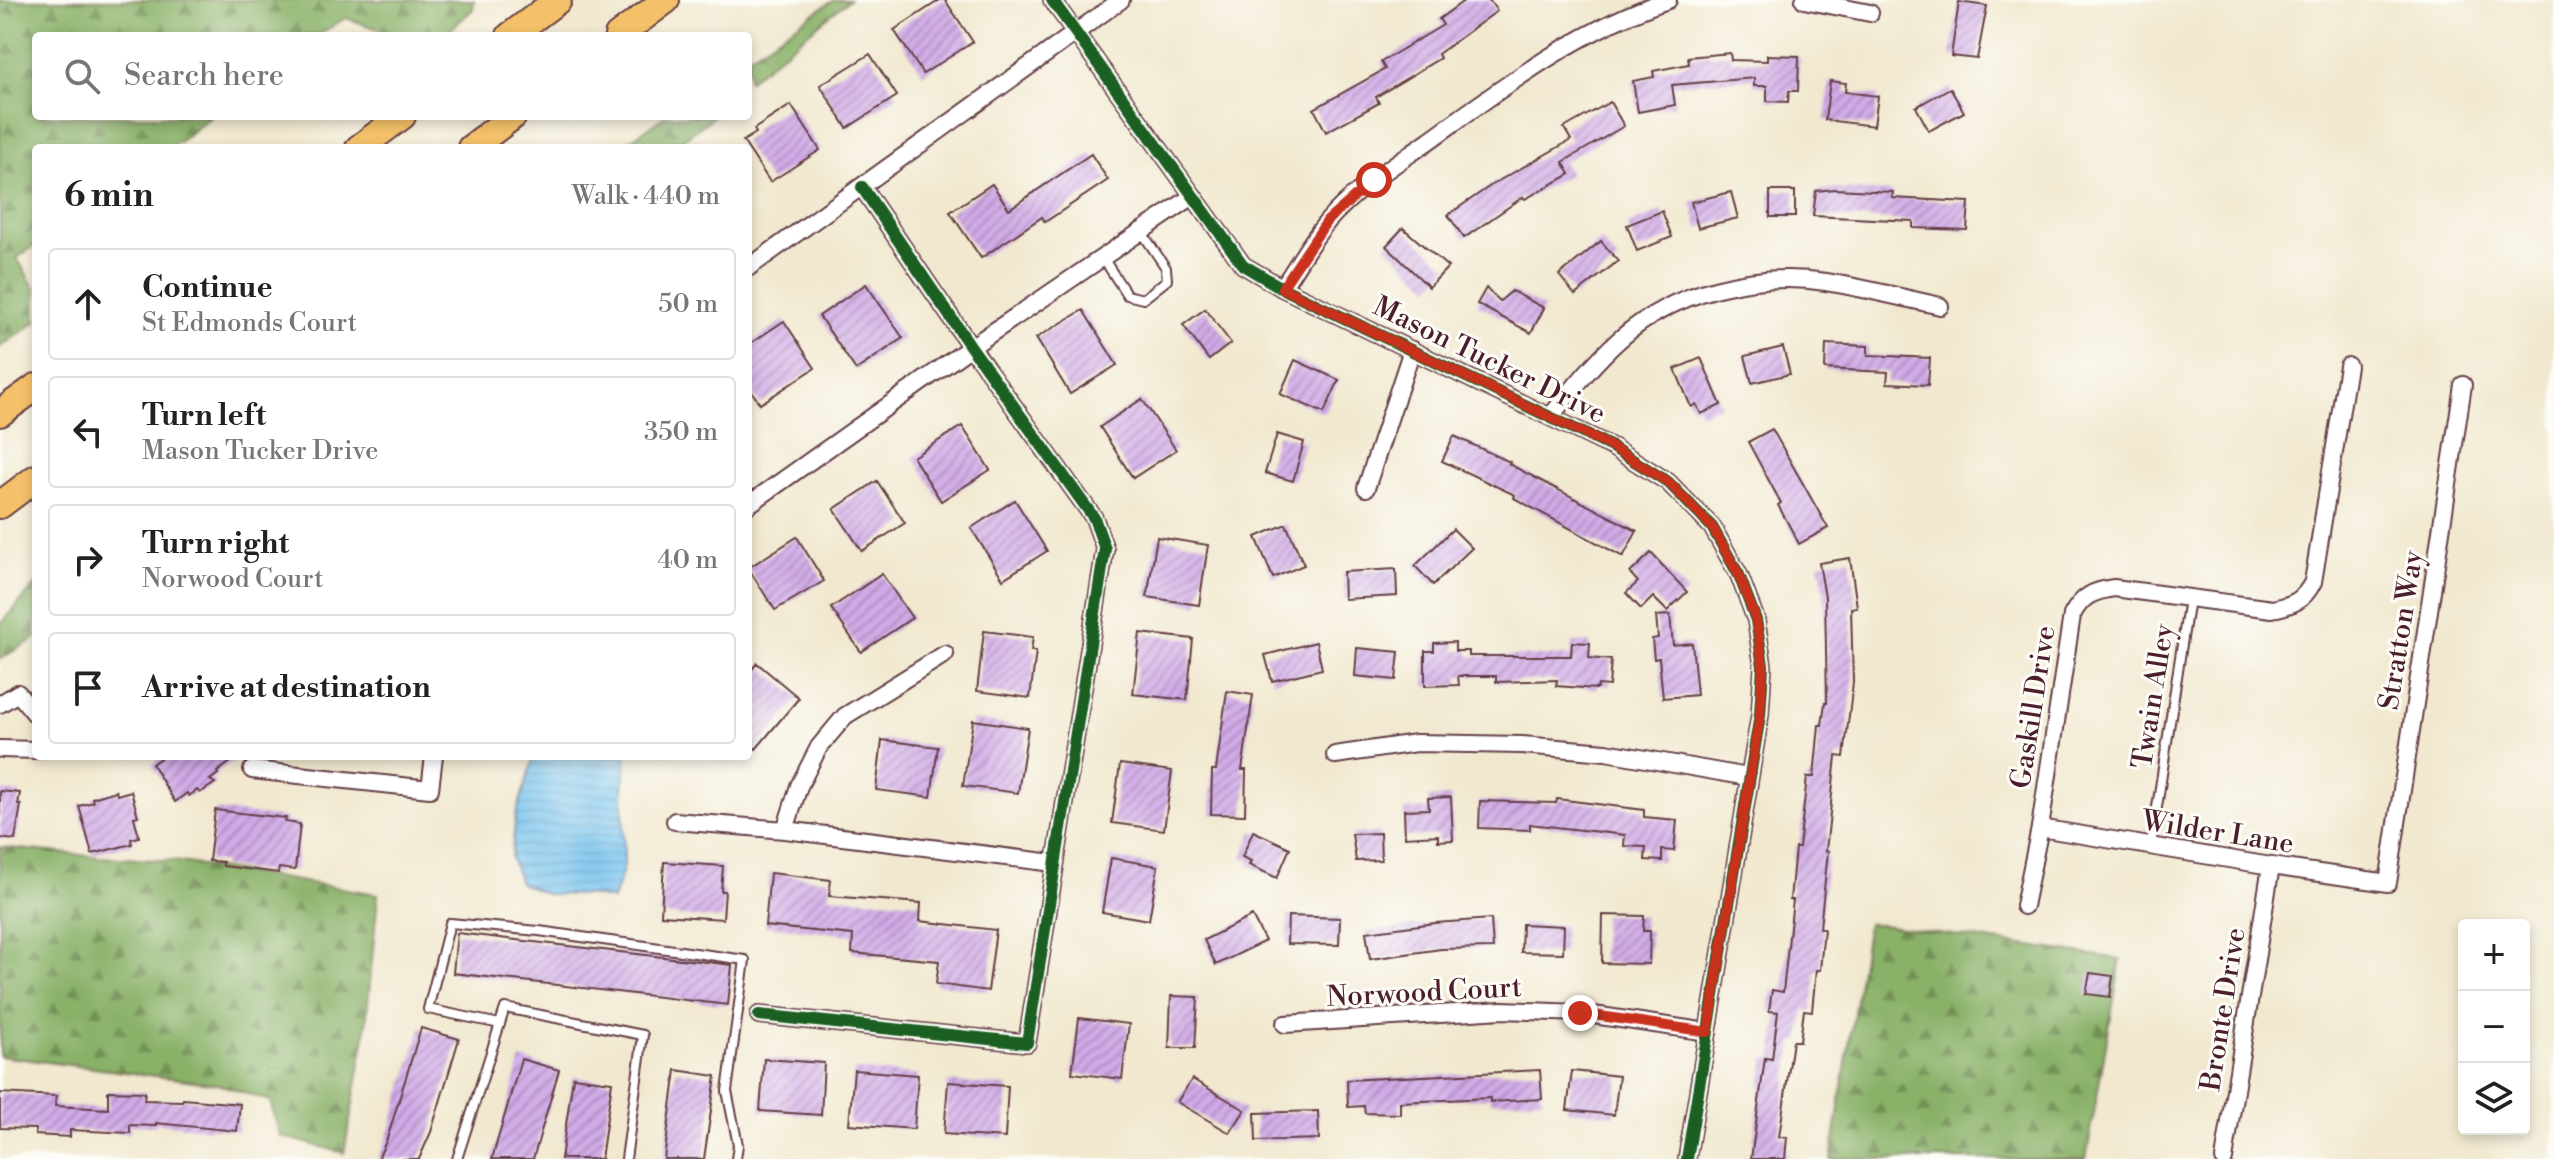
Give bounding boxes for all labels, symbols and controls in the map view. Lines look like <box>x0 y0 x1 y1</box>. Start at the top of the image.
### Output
search box <box>32 32 752 120</box>
icon: search <box>60 54 104 98</box>
text: Search here <box>124 57 284 95</box>
route start <box>1356 162 1392 198</box>
text: 6 min <box>64 175 154 217</box>
text: Walk · 440 m <box>572 180 720 212</box>
text: Continue <box>142 269 273 307</box>
icon: ahead <box>66 282 110 326</box>
text: 50 m <box>658 288 718 320</box>
street label: Mason Tucker Drive <box>1367 289 1611 432</box>
text: St Edmonds Court <box>142 307 357 339</box>
text: Turn left <box>142 397 266 435</box>
icon: left <box>66 410 110 454</box>
text: 350 m <box>644 416 718 448</box>
text: Mason Tucker Drive <box>142 435 378 467</box>
text: Turn right <box>142 525 289 563</box>
icon: right <box>66 538 110 582</box>
text: 40 m <box>657 544 718 576</box>
street label: Stratton Way <box>2372 548 2431 712</box>
text: Norwood Court <box>142 563 323 595</box>
street label: Twain Alley <box>2125 621 2182 771</box>
street label: Gaskill Drive <box>2003 623 2064 791</box>
icon: arrive <box>66 666 110 710</box>
text: Arrive at destination <box>142 669 431 707</box>
street label: Wilder Lane <box>2138 803 2296 862</box>
map controls <box>2458 919 2530 1135</box>
button: + <box>2458 919 2530 991</box>
street label: Bronte Drive <box>2193 925 2254 1094</box>
street label: Norwood Court <box>1326 970 1523 1015</box>
button: − <box>2458 991 2530 1063</box>
route end <box>1562 995 1598 1031</box>
button: layers <box>2458 1063 2530 1135</box>

